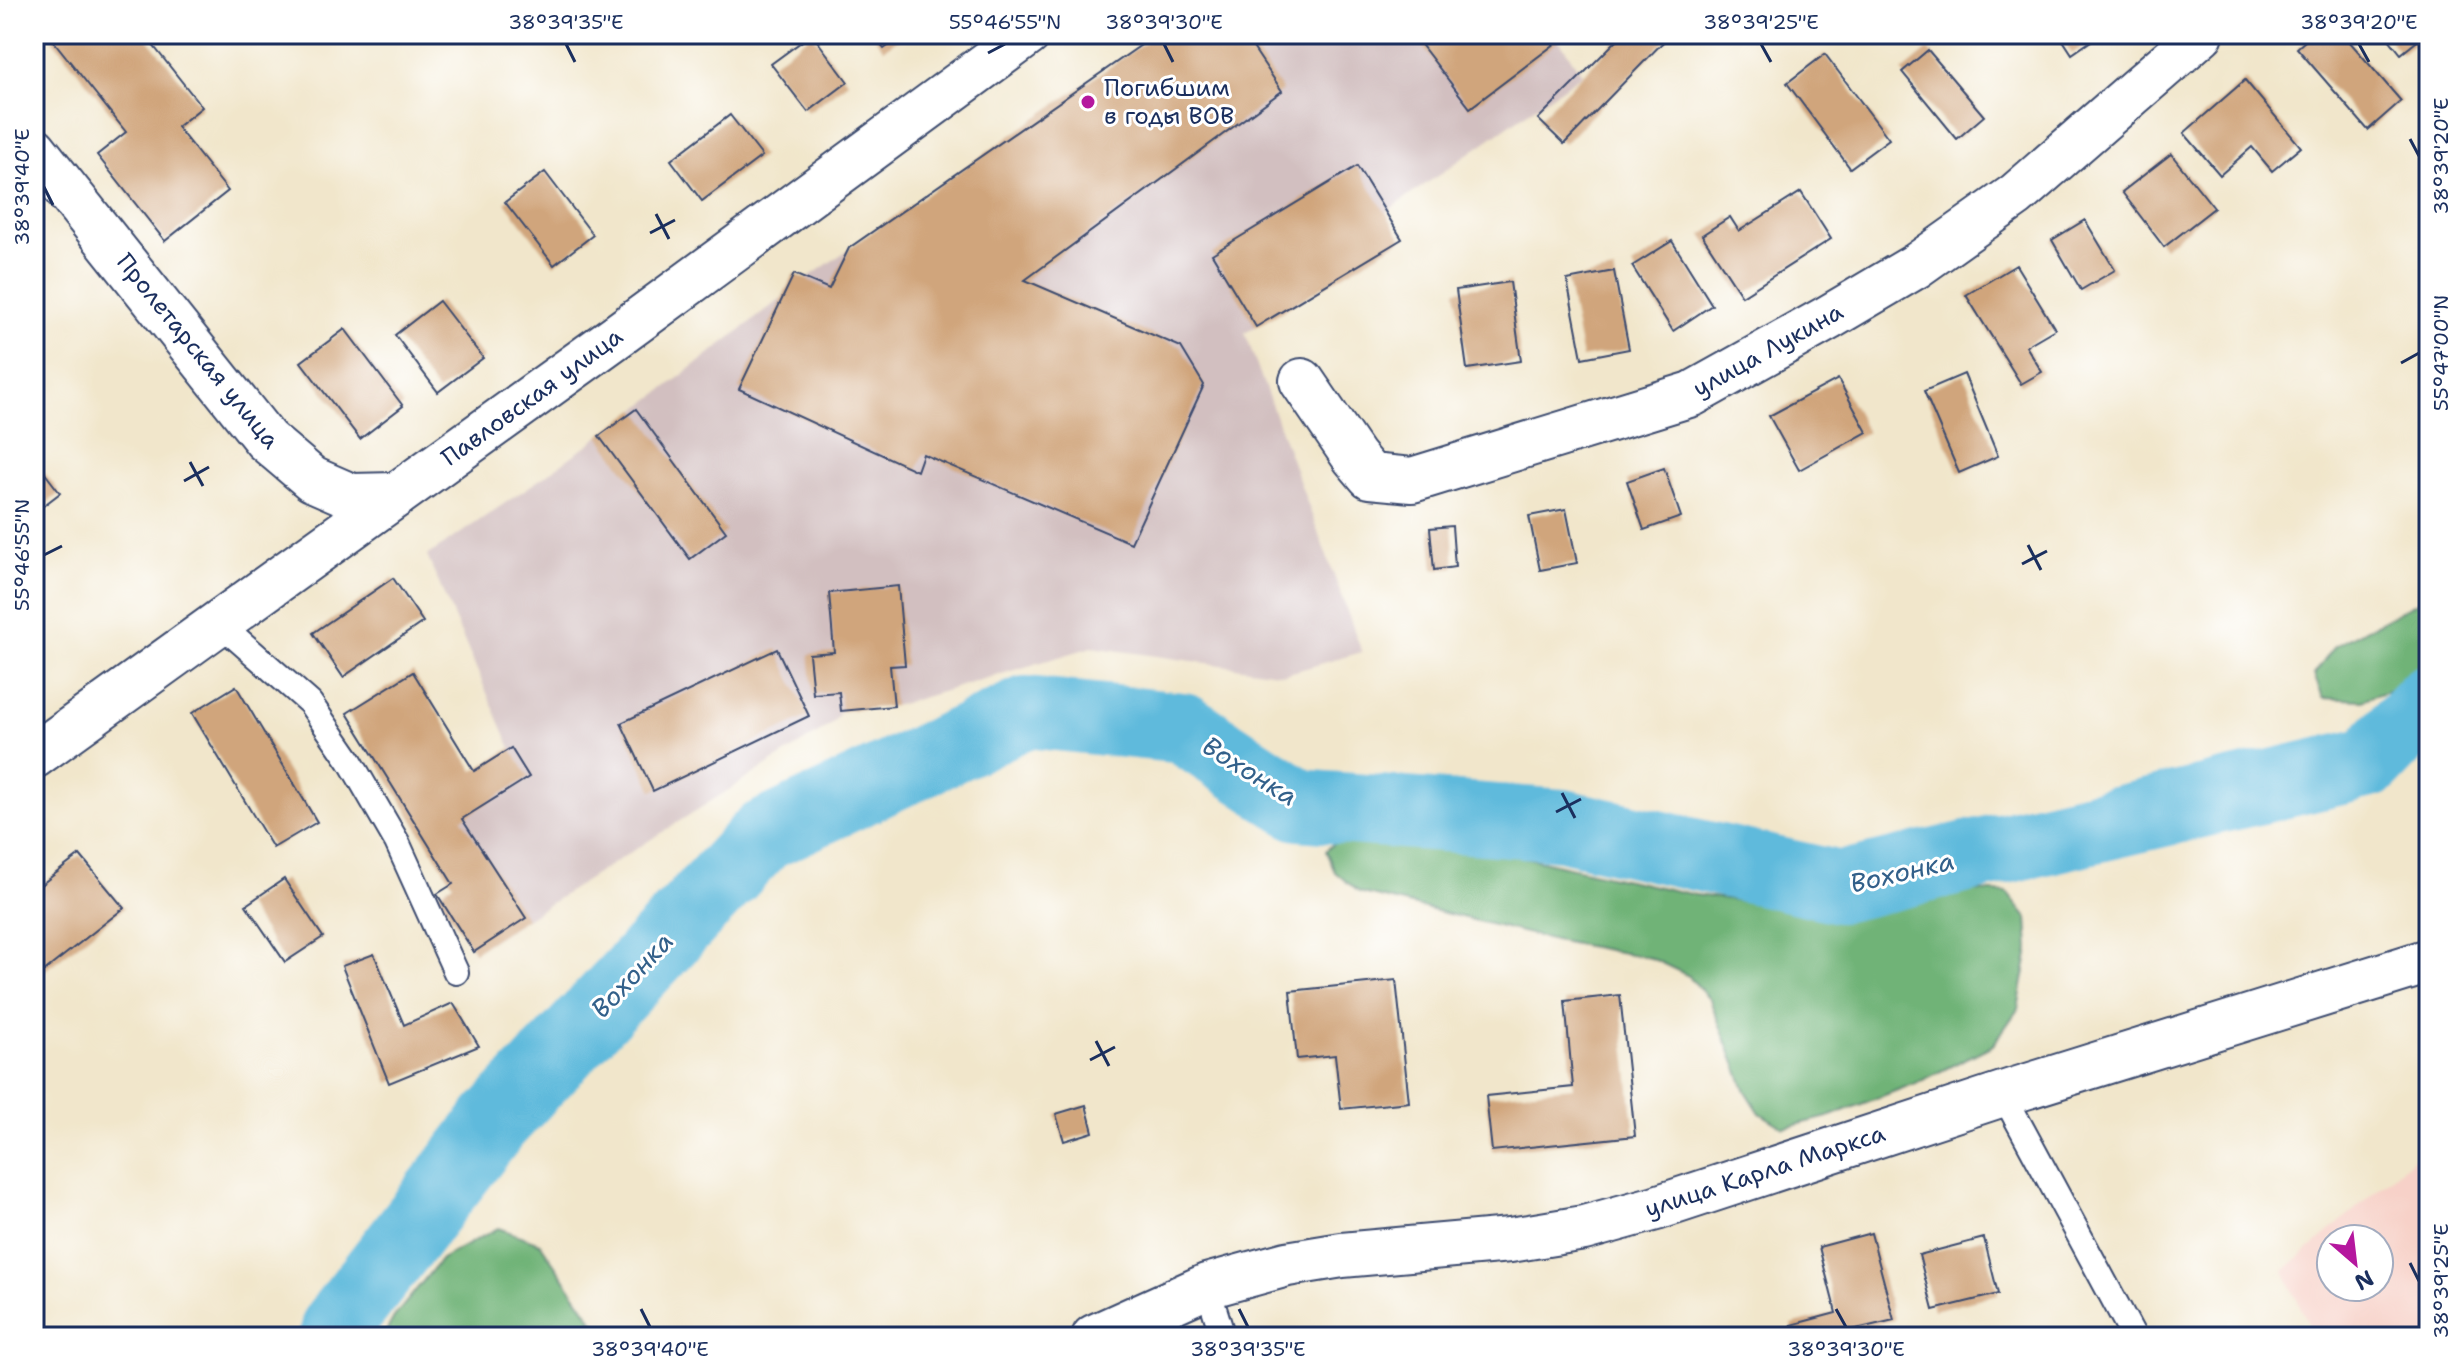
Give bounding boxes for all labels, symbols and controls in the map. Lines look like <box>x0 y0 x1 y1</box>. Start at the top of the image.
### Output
text: 38°39'35"E <box>508 9 624 35</box>
text: 55°46'55"N <box>949 9 1061 35</box>
text: 38°39'30"E <box>1105 9 1223 35</box>
text: 38°39'25"E <box>1703 9 1819 35</box>
text: 38°39'20"E <box>2300 9 2418 35</box>
place label: Погибшим в годы ВОВ <box>1104 72 1234 132</box>
marker: Погибшим в годы ВОВ <box>1079 93 1097 111</box>
text: 38°39'20"E <box>2428 97 2454 215</box>
text: 38°39'40"E <box>9 128 35 246</box>
street label: Пролетарская улица <box>109 247 287 455</box>
street label: улица Лукина <box>1687 295 1849 404</box>
text: 55°47'00"N <box>2428 295 2454 411</box>
street label: Павловская улица <box>435 320 629 474</box>
text: 55°46'55"N <box>9 499 35 611</box>
water label: Вохонка <box>1196 728 1304 813</box>
water label: Вохонка <box>1846 843 1957 900</box>
water label: Вохонка <box>583 924 681 1025</box>
street label: улица Карла Маркса <box>1641 1117 1889 1225</box>
north arrow <box>2315 1223 2395 1303</box>
text: 38°39'25"E <box>2428 1223 2454 1339</box>
text: N <box>2350 1263 2379 1297</box>
text: 38°39'40"E <box>591 1336 709 1362</box>
text: 38°39'35"E <box>1190 1336 1306 1362</box>
text: 38°39'30"E <box>1787 1336 1905 1362</box>

